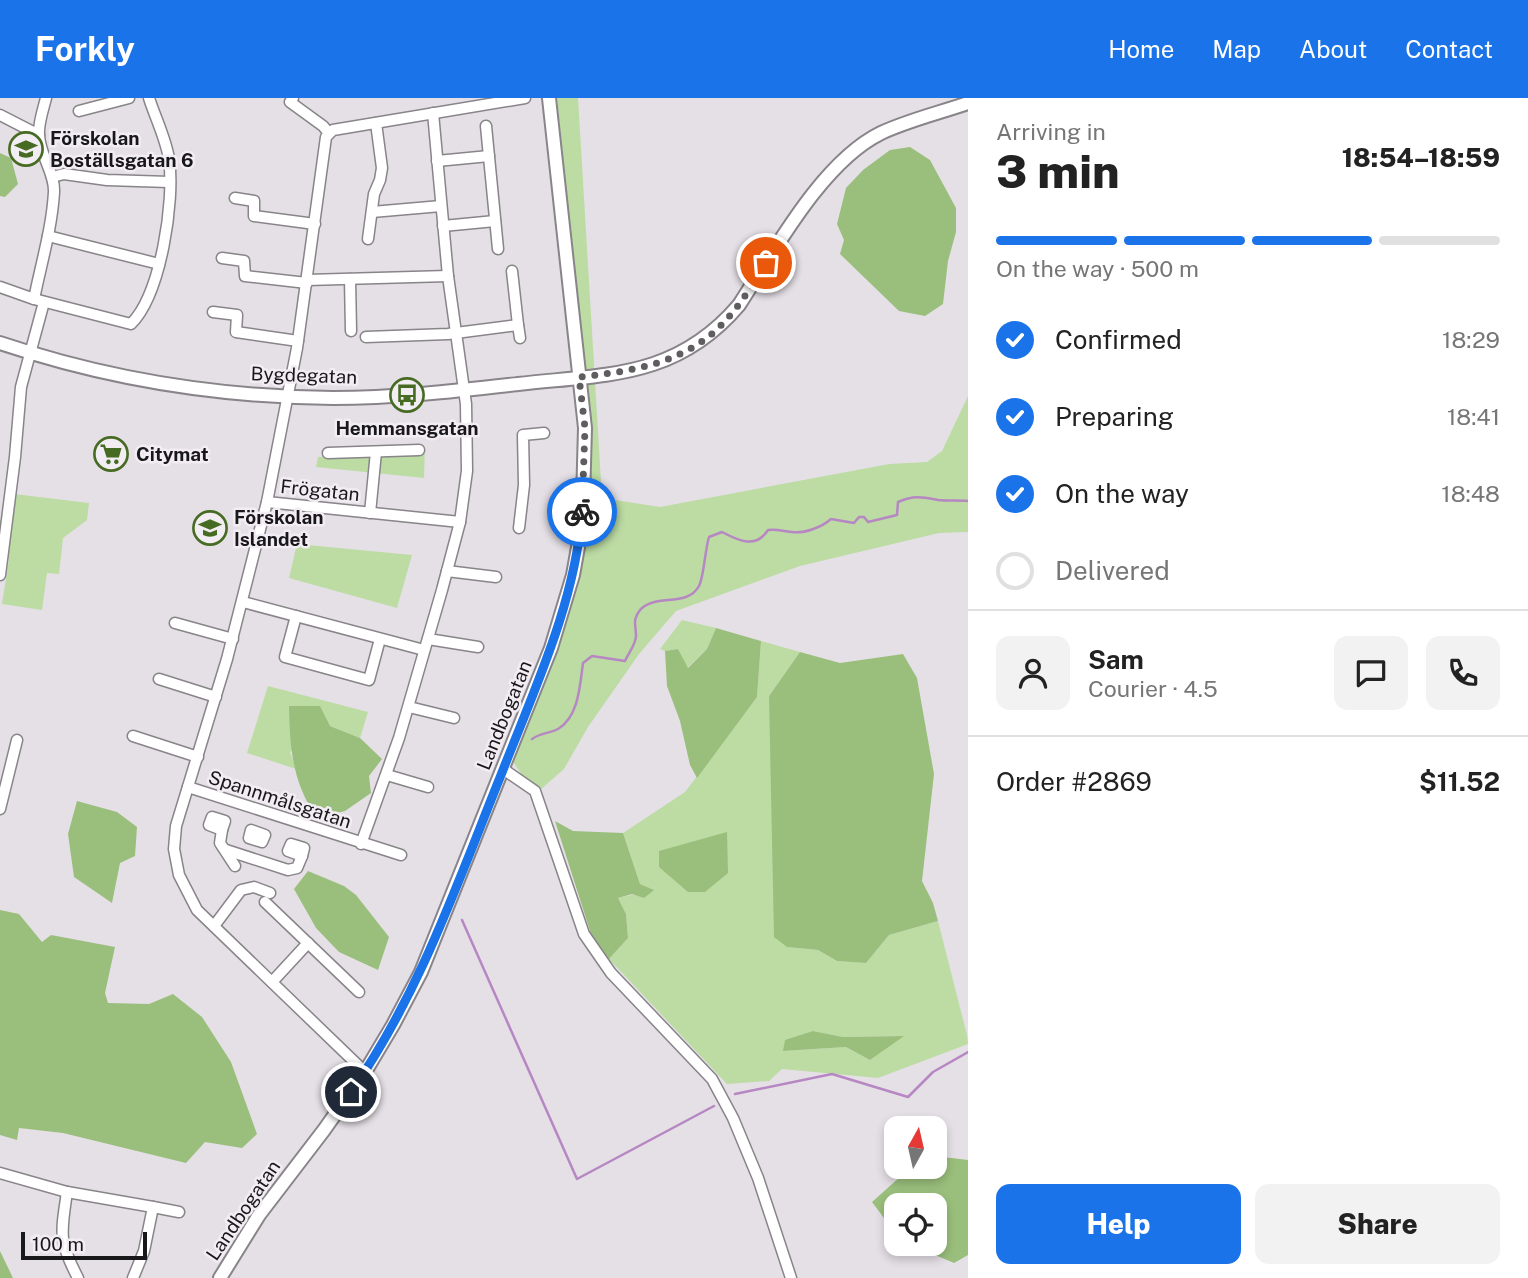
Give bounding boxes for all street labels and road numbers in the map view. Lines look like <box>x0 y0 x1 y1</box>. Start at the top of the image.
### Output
street label: Bygdegatan <box>250 362 358 388</box>
street label: Frögatan <box>279 475 361 505</box>
street label: Landbogatan <box>472 657 536 773</box>
street label: Spannmålsgatan <box>206 766 354 832</box>
street label: Landbogatan <box>201 1156 285 1264</box>

